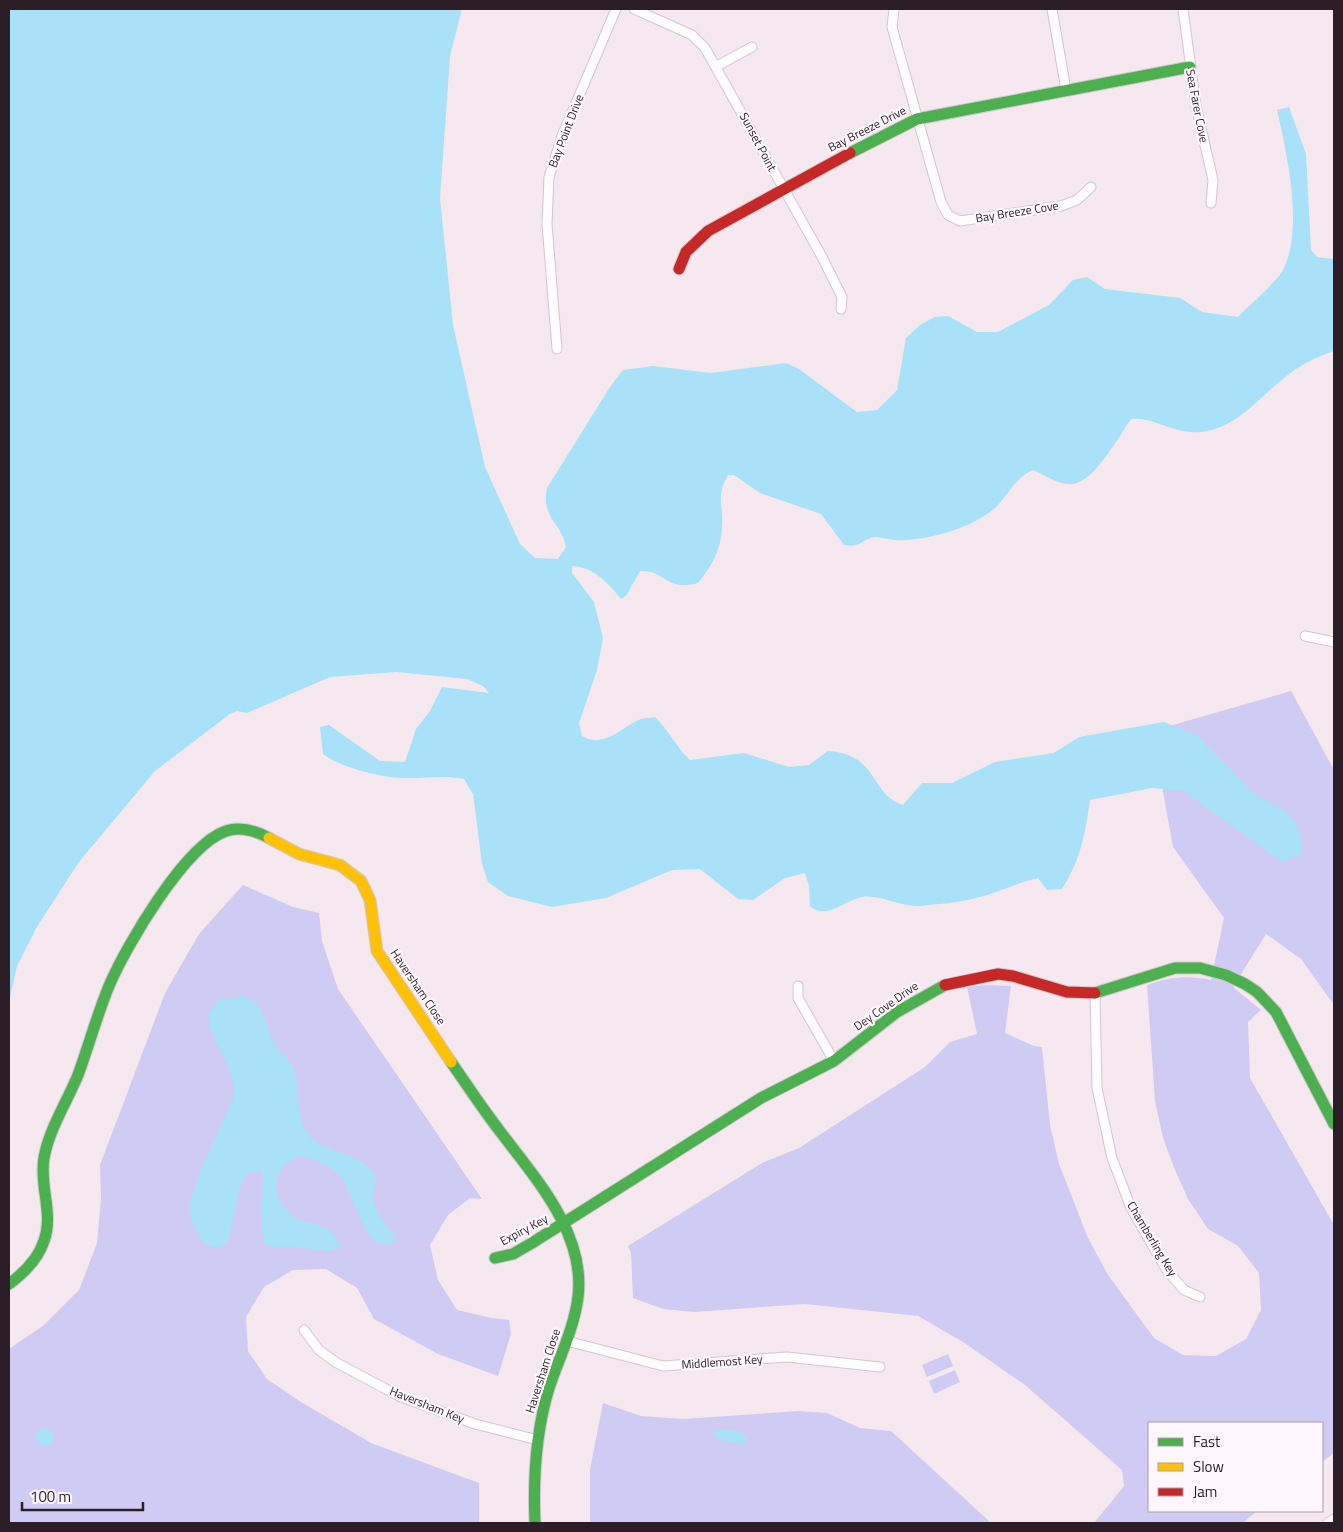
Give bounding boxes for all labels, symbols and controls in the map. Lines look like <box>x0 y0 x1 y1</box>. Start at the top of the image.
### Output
street label: Sea Farer Cove <box>1181 68 1214 144</box>
street label: Bay Point Drive <box>543 91 588 170</box>
street label: Bay Breeze Drive <box>824 101 909 156</box>
street label: Sunset Point <box>735 109 782 175</box>
street label: Bay Breeze Cove <box>974 196 1060 227</box>
street label: Haversham Close <box>386 945 451 1028</box>
street label: Dey Cove Drive <box>849 976 922 1035</box>
street label: Chamberling Key <box>1123 1198 1182 1280</box>
street label: Expiry Key <box>496 1209 551 1250</box>
street label: Haversham Close <box>520 1326 565 1416</box>
street label: Middlemost Key <box>681 1349 763 1374</box>
street label: Haversham Key <box>387 1381 468 1428</box>
legend <box>1148 1422 1323 1512</box>
text: Fast <box>1193 1430 1221 1453</box>
text: Slow <box>1193 1455 1224 1478</box>
scale bar <box>22 1480 144 1512</box>
text: Jam <box>1193 1480 1217 1503</box>
text: 100 m <box>30 1485 71 1508</box>

